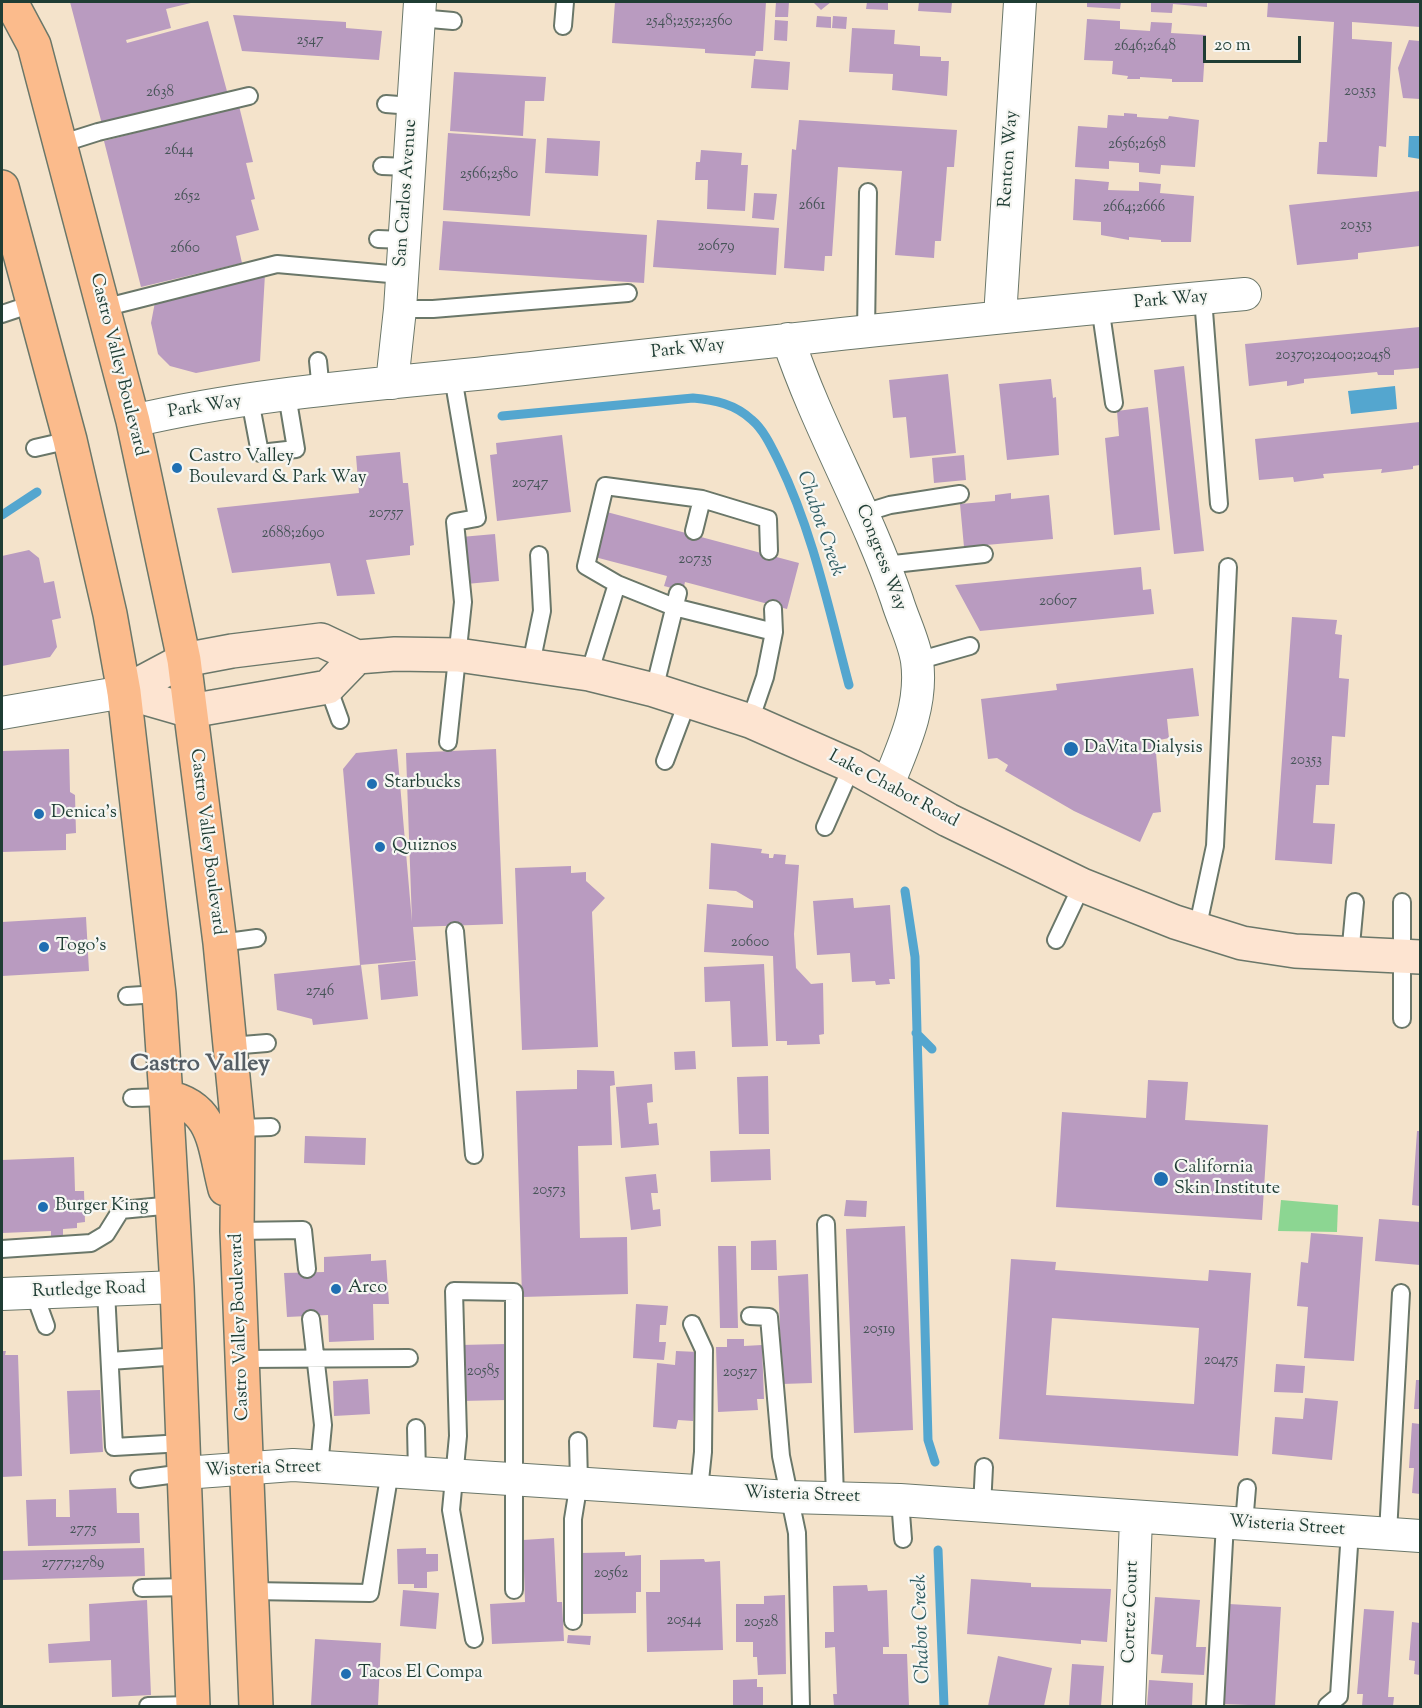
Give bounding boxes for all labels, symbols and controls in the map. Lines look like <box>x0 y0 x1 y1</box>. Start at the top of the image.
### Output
house number: 2548;2552;2560 <box>645 13 733 31</box>
scale bar <box>1206 24 1304 62</box>
house number: 2547 <box>296 32 324 50</box>
text: 20 m <box>1214 33 1251 59</box>
house number: 2646;2648 <box>1114 38 1176 56</box>
house number: 20353 <box>1344 83 1376 101</box>
house number: 2638 <box>146 84 174 102</box>
street label: Renton Way <box>996 110 1024 208</box>
street label: San Carlos Avenue <box>391 118 423 268</box>
house number: 2656;2658 <box>1108 136 1166 154</box>
house number: 2644 <box>164 142 194 160</box>
house number: 2566;2580 <box>460 166 518 184</box>
house number: 2652 <box>174 188 200 206</box>
house number: 2661 <box>799 197 825 215</box>
house number: 2664;2666 <box>1103 199 1165 217</box>
house number: 20353 <box>1340 217 1372 235</box>
house number: 20679 <box>698 238 734 256</box>
house number: 2660 <box>170 240 200 258</box>
street label: Castro Valley Boulevard <box>84 271 150 459</box>
street label: Park Way <box>1133 287 1209 315</box>
street label: Park Way <box>650 335 726 365</box>
house number: 20370;20400;20458 <box>1275 347 1391 365</box>
street label: Park Way <box>167 392 243 424</box>
place label: Castro Valley Boulevard & Park Way <box>189 447 367 490</box>
marker: Castro Valley Boulevard & Park Way <box>170 461 184 475</box>
water label: Chabot Creek <box>790 468 848 580</box>
house number: 20747 <box>512 475 548 493</box>
street label: Congress Way <box>850 502 910 614</box>
house number: 20757 <box>368 505 404 523</box>
house number: 2688;2690 <box>261 525 325 543</box>
house number: 20735 <box>678 551 712 569</box>
house number: 20607 <box>1039 593 1077 611</box>
place label: DaVita Dialysis <box>1084 738 1202 760</box>
marker: DaVita Dialysis <box>1062 740 1080 758</box>
street label: Lake Chabot Road <box>824 747 962 833</box>
street label: Castro Valley Boulevard <box>184 748 228 936</box>
house number: 20353 <box>1290 752 1322 770</box>
place label: Starbucks <box>384 773 461 795</box>
marker: Starbucks <box>365 777 379 791</box>
place label: Denica's <box>51 803 117 825</box>
marker: Denica's <box>32 807 46 821</box>
place label: Quiznos <box>392 836 457 858</box>
marker: Quiznos <box>373 840 387 854</box>
house number: 20600 <box>731 934 769 952</box>
place label: Togo's <box>56 936 106 958</box>
marker: Togo's <box>37 940 51 954</box>
house number: 2746 <box>306 983 334 1001</box>
district label: Castro Valley <box>130 1052 270 1080</box>
place label: California Skin Institute <box>1174 1158 1280 1200</box>
marker: California Skin Institute <box>1152 1170 1170 1188</box>
house number: 20573 <box>532 1182 566 1200</box>
place label: Burger King <box>55 1196 149 1218</box>
marker: Burger King <box>36 1200 50 1214</box>
street label: Castro Valley Boulevard <box>227 1233 255 1421</box>
street label: Rutledge Road <box>32 1278 146 1304</box>
place label: Arco <box>348 1278 387 1300</box>
marker: Arco <box>329 1282 343 1296</box>
house number: 20519 <box>863 1321 895 1339</box>
house number: 20475 <box>1204 1352 1238 1370</box>
house number: 20585 <box>467 1363 499 1381</box>
house number: 20527 <box>723 1364 757 1382</box>
street label: Wisteria Street <box>205 1457 321 1483</box>
street label: Wisteria Street <box>744 1483 860 1509</box>
street label: Wisteria Street <box>1228 1512 1346 1542</box>
house number: 2775 <box>69 1521 97 1539</box>
house number: 2777;2789 <box>42 1555 104 1573</box>
street label: Cortez Court <box>1119 1560 1145 1664</box>
house number: 20562 <box>594 1565 628 1583</box>
water label: Chabot Creek <box>909 1574 937 1684</box>
house number: 20544 <box>666 1612 702 1630</box>
house number: 20528 <box>744 1614 778 1632</box>
place label: Tacos El Compa <box>358 1663 483 1685</box>
marker: Tacos El Compa <box>339 1667 353 1681</box>

